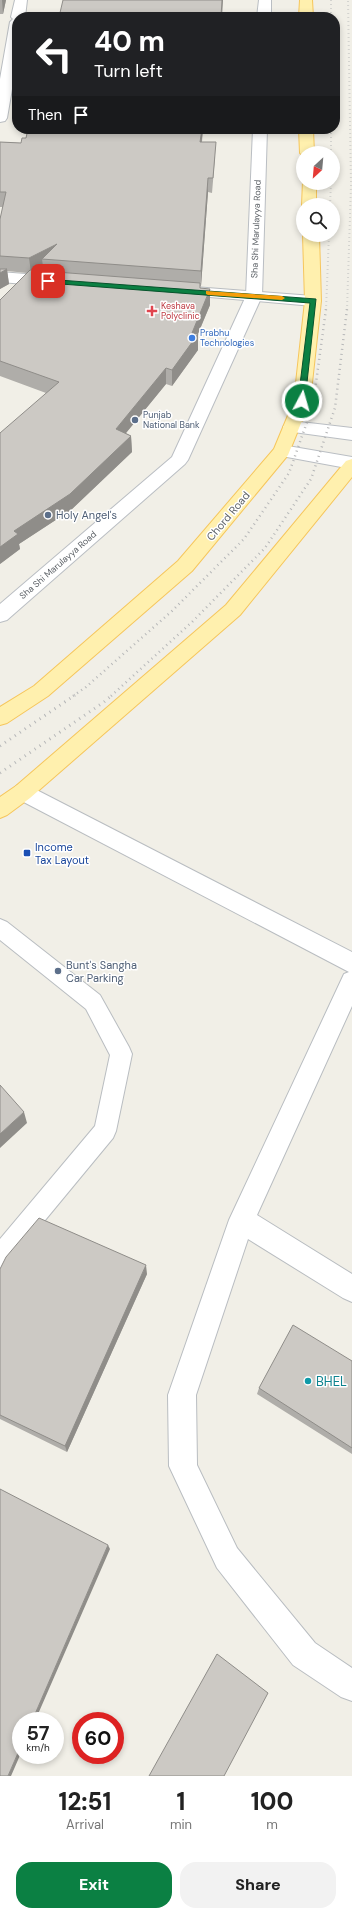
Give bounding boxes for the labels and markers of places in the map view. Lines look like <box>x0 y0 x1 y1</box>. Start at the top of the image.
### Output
pin <box>31 264 65 298</box>
place label: Keshava Polyclinic <box>161 300 200 322</box>
marker: Keshava Polyclinic <box>146 305 158 317</box>
place label: Prabhu Technologies <box>200 327 255 349</box>
marker: Prabhu Technologies <box>187 333 197 343</box>
place label: Punjab National Bank <box>143 409 200 431</box>
marker: Punjab National Bank <box>130 415 140 425</box>
place label: Holy Angel's <box>56 508 117 522</box>
marker: Holy Angel's <box>43 510 53 520</box>
place label: Income Tax Layout <box>35 840 89 867</box>
marker: Income Tax Layout <box>22 848 32 858</box>
place label: Bunt's Sangha Car Parking <box>66 958 137 985</box>
marker: Bunt's Sangha Car Parking <box>53 966 63 976</box>
place label: BHEL <box>316 1373 347 1390</box>
marker: BHEL <box>303 1376 313 1386</box>

